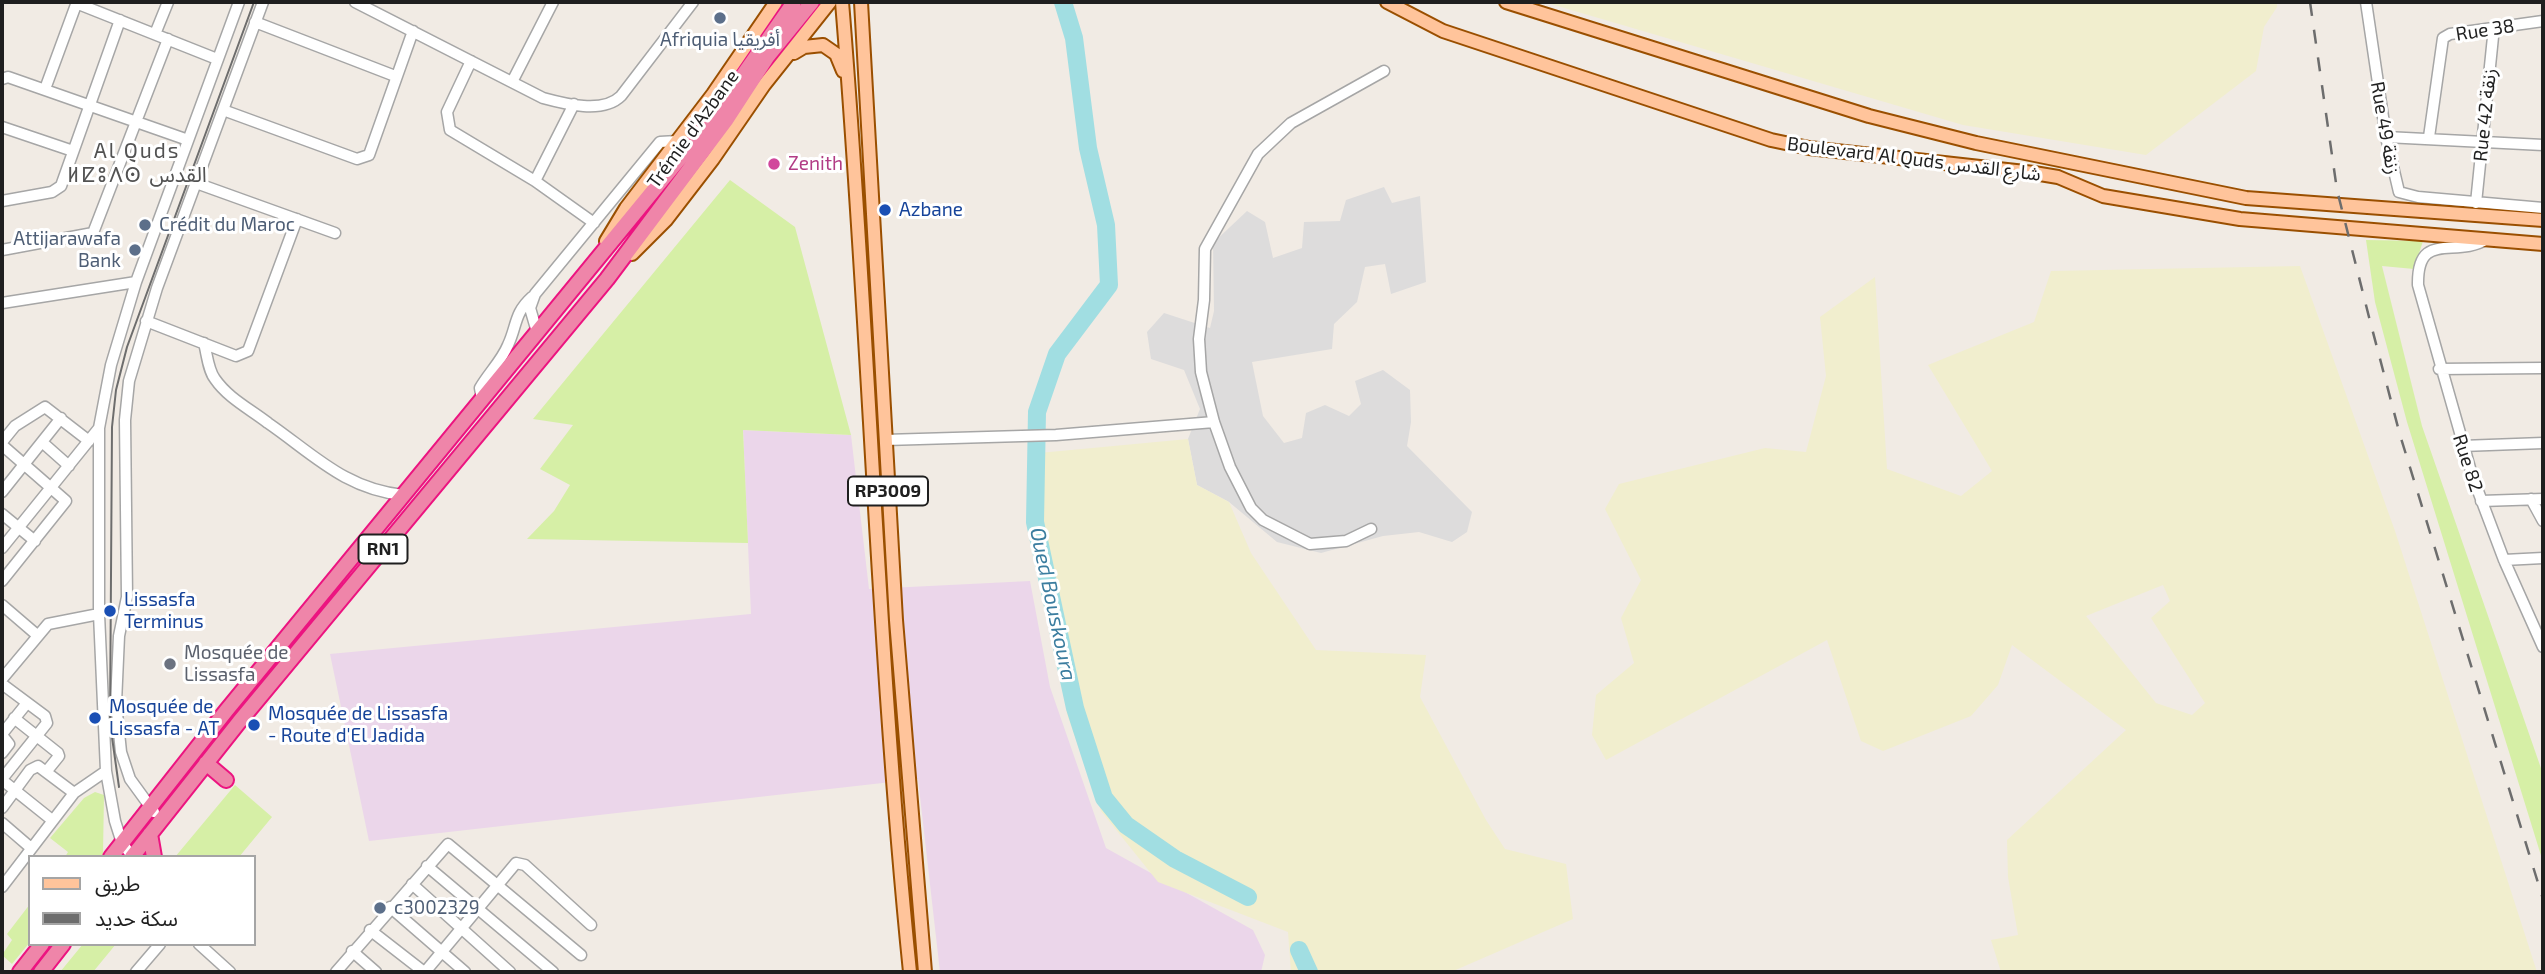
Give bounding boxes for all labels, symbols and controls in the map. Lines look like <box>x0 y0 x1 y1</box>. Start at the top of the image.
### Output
marker: Afriquia أفريقيا <box>712 10 728 26</box>
street label: Rue 38 <box>2454 14 2516 46</box>
place label: Afriquia أفريقيا <box>660 29 780 51</box>
street label: Trémie d'Azbane <box>642 65 744 193</box>
street label: Rue 42 زنقة <box>2469 67 2501 163</box>
street label: Rue 49 زنقة <box>2366 80 2404 176</box>
street label: Boulevard Al Quds شارع القدس <box>1786 132 2042 186</box>
district label: Al Quds ⵍⵇⵓⴷⵙ القدس <box>73 138 201 188</box>
place label: Zenith <box>788 153 843 175</box>
marker: Zenith <box>766 156 782 172</box>
place label: Azbane <box>899 199 963 221</box>
marker: Azbane <box>877 202 893 218</box>
place label: Crédit du Maroc <box>159 214 295 236</box>
marker: Crédit du Maroc <box>137 217 153 233</box>
place label: Attijarawafa Bank <box>13 228 121 272</box>
marker: Attijarawafa Bank <box>127 242 143 258</box>
street label: Rue 82 <box>2448 431 2488 495</box>
road number: RP3009 <box>848 476 928 505</box>
water label: Oued Bouskoura <box>1024 525 1082 683</box>
road number: RN1 <box>358 534 408 564</box>
place label: Lissasfa Terminus <box>124 589 204 633</box>
marker: Lissasfa Terminus <box>102 603 118 619</box>
place label: Mosquée de Lissasfa <box>184 642 288 686</box>
marker: Mosquée de Lissasfa <box>162 656 178 672</box>
place label: Mosquée de Lissasfa - AT <box>109 696 219 740</box>
place label: Mosquée de Lissasfa - Route d'El Jadida <box>268 703 448 747</box>
marker: Mosquée de Lissasfa - AT <box>87 710 103 726</box>
marker: Mosquée de Lissasfa - Route d'El Jadida <box>246 717 262 733</box>
legend <box>28 855 256 946</box>
text: طريق <box>95 870 140 895</box>
place label: c3002329 <box>394 897 480 919</box>
marker: c3002329 <box>372 900 388 916</box>
text: سكة حديد <box>95 905 178 930</box>

